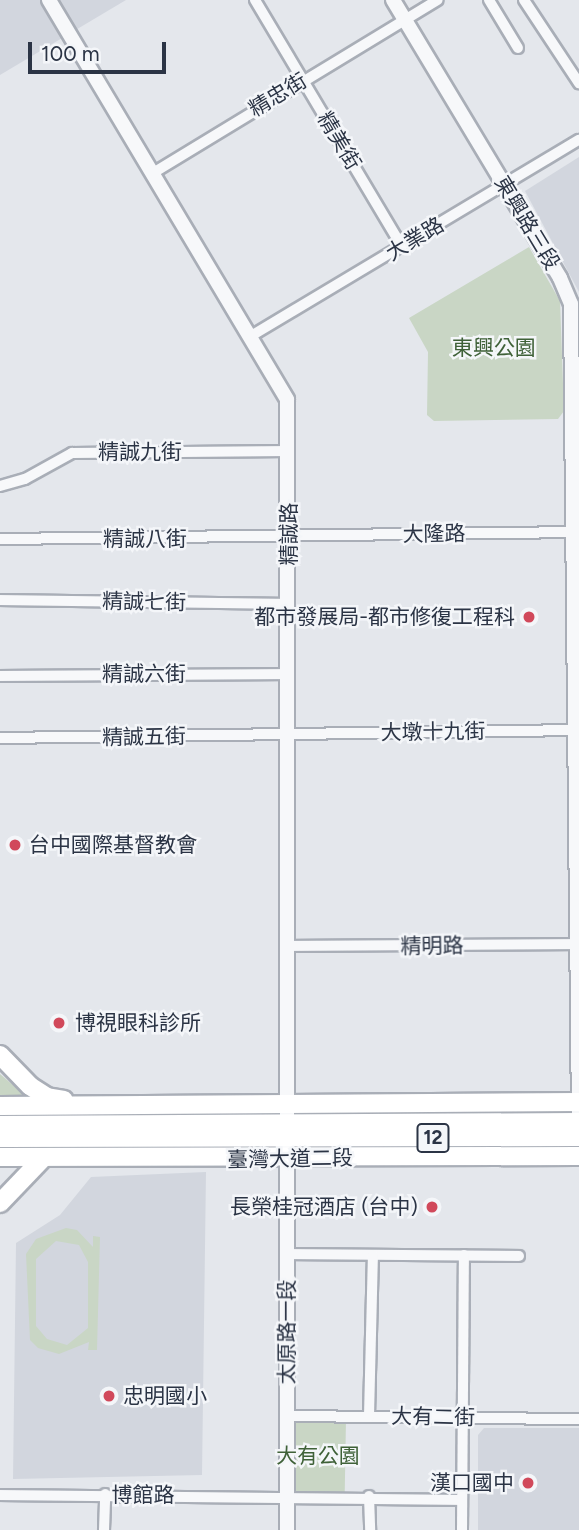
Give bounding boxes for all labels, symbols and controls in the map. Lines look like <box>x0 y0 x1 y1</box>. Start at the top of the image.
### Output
scale bar <box>32 28 170 72</box>
text: 100 m <box>41 41 100 66</box>
street label: 精忠街 <box>245 68 311 122</box>
street label: 精美街 <box>312 108 366 174</box>
street label: 東興路三段 <box>489 172 565 274</box>
street label: 大業路 <box>382 212 448 266</box>
park label: 東興公園 <box>452 335 536 361</box>
street label: 精誠九街 <box>98 439 182 465</box>
street label: 精誠路 <box>276 503 302 565</box>
street label: 大隆路 <box>402 521 466 547</box>
street label: 精誠八街 <box>103 526 187 552</box>
street label: 精誠七街 <box>102 589 186 615</box>
place label: 都市發展局-都市修復工程科 <box>254 604 515 630</box>
marker: 都市發展局-都市修復工程科 <box>521 609 537 625</box>
street label: 精誠六街 <box>102 661 186 687</box>
street label: 大墩十九街 <box>380 718 486 746</box>
street label: 精誠五街 <box>102 724 186 750</box>
place label: 台中國際基督教會 <box>29 832 197 858</box>
marker: 台中國際基督教會 <box>7 837 23 853</box>
street label: 精明路 <box>400 933 464 959</box>
place label: 博視眼科診所 <box>75 1010 201 1036</box>
marker: 博視眼科診所 <box>49 1013 69 1033</box>
road number: 12 <box>416 1122 450 1154</box>
street label: 臺灣大道二段 <box>227 1145 353 1173</box>
place label: 長榮桂冠酒店 (台中) <box>230 1194 418 1220</box>
marker: 長榮桂冠酒店 (台中) <box>424 1199 440 1215</box>
street label: 太原路一段 <box>274 1280 300 1384</box>
place label: 忠明國小 <box>123 1383 207 1409</box>
marker: 忠明國小 <box>101 1388 117 1404</box>
street label: 大有二街 <box>391 1404 475 1430</box>
park label: 大有公園 <box>276 1443 360 1469</box>
place label: 漢口國中 <box>430 1470 514 1496</box>
marker: 漢口國中 <box>520 1475 536 1491</box>
street label: 博館路 <box>112 1482 174 1508</box>

